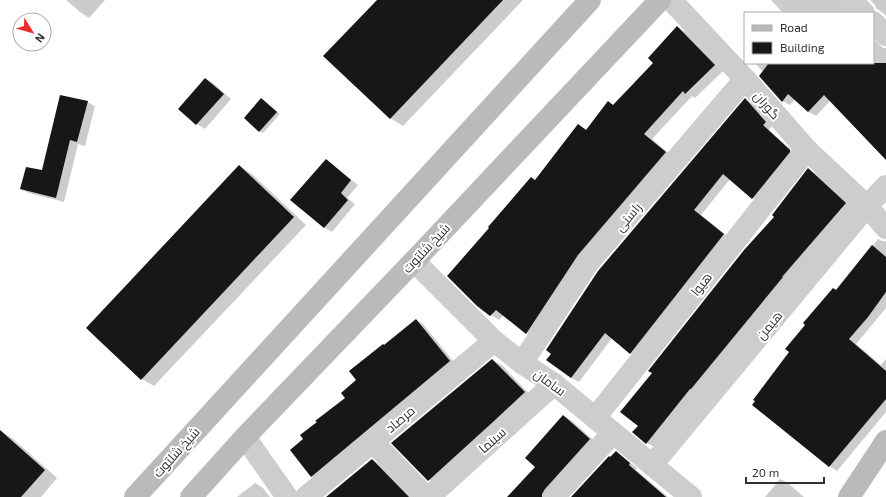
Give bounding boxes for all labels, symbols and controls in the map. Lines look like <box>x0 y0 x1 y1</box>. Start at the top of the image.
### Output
north arrow <box>12 12 52 52</box>
legend <box>744 12 874 64</box>
text: Road <box>780 20 808 34</box>
text: N <box>33 31 48 45</box>
text: Building <box>780 40 825 54</box>
street label: گوران <box>751 88 783 122</box>
street label: راستی <box>611 199 645 235</box>
street label: شیخ شلتوت <box>399 220 454 277</box>
street label: هیوا <box>687 269 715 299</box>
street label: هیمن <box>753 308 785 342</box>
street label: سامان <box>531 365 569 399</box>
street label: مرصاد <box>382 402 418 436</box>
street label: شیخ شلتوت <box>149 424 203 481</box>
street label: سینما <box>475 424 509 456</box>
scale bar <box>746 459 824 485</box>
text: 20 m <box>752 465 779 479</box>

